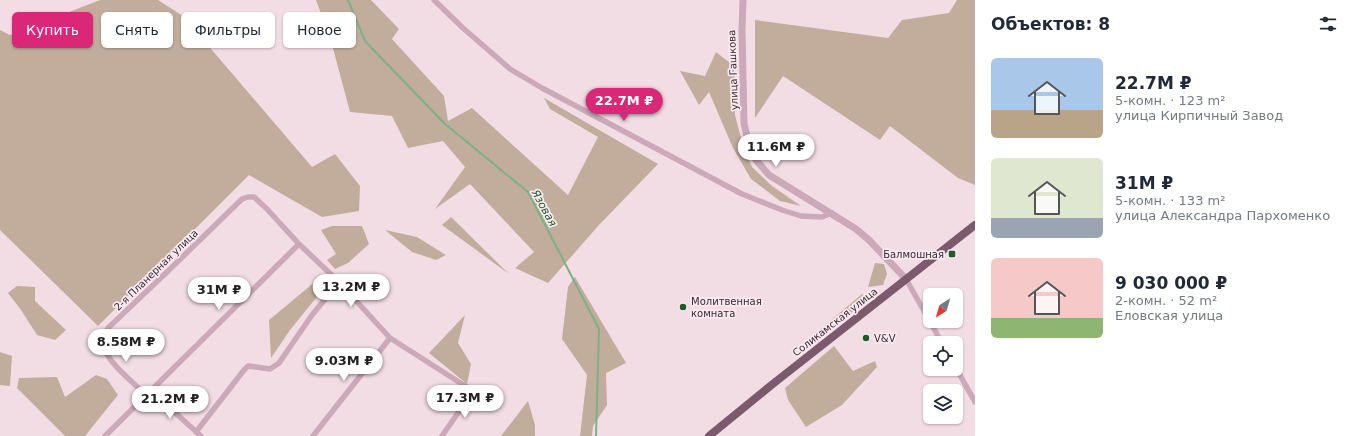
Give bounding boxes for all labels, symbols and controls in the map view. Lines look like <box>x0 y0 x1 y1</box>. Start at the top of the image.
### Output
chip: Купить <box>12 12 93 48</box>
chip: Снять <box>101 12 173 48</box>
chip: Фильтры <box>181 12 275 48</box>
chip: Новое <box>283 12 356 48</box>
icon: filters <box>1317 13 1339 35</box>
text: Объектов: 8 <box>991 14 1110 34</box>
street label: улица Гашкова <box>726 30 740 110</box>
text: 22.7M ₽ <box>1115 73 1192 93</box>
icon: home <box>1023 74 1071 122</box>
pin: 22.7M ₽ <box>587 88 661 122</box>
text: 22.7M ₽ <box>595 93 653 108</box>
text: 5-комн. · 123 m² <box>1115 93 1225 108</box>
text: улица Кирпичный Завод <box>1115 108 1283 123</box>
pin: 11.6M ₽ <box>739 134 813 168</box>
text: 11.6M ₽ <box>747 139 805 154</box>
text: 31M ₽ <box>1115 173 1173 193</box>
icon: home <box>1023 174 1071 222</box>
water label: Язовая <box>528 186 560 229</box>
text: 5-комн. · 133 m² <box>1115 193 1225 208</box>
text: улица Александра Пархоменко <box>1115 208 1330 223</box>
street label: 2-я Планерная улица <box>112 227 200 313</box>
place label: Балмошная <box>883 249 944 260</box>
marker: Балмошная <box>947 249 957 259</box>
text: 9 030 000 ₽ <box>1115 273 1227 293</box>
pin: 13.2M ₽ <box>314 274 388 308</box>
icon: home <box>1023 274 1071 322</box>
pin: 31M ₽ <box>191 277 247 311</box>
text: 13.2M ₽ <box>322 279 380 294</box>
text: 31M ₽ <box>197 282 241 297</box>
street label: Соликамская улица <box>791 286 879 358</box>
north arrow <box>923 288 963 328</box>
map controls <box>923 288 963 424</box>
text: 2-комн. · 52 m² <box>1115 293 1217 308</box>
place label: Молитвенная комната <box>691 296 762 319</box>
marker: Молитвенная комната <box>678 302 688 312</box>
text: Еловская улица <box>1115 308 1223 323</box>
pin: 8.58M ₽ <box>89 329 163 363</box>
marker: V&V <box>861 333 871 343</box>
place label: V&V <box>874 333 896 344</box>
text: 8.58M ₽ <box>97 334 155 349</box>
button: locate <box>923 336 963 376</box>
pin: 9.03M ₽ <box>307 348 381 382</box>
text: 9.03M ₽ <box>315 353 373 368</box>
button: layers <box>923 384 963 424</box>
pin: 17.3M ₽ <box>428 385 502 419</box>
pin: 21.2M ₽ <box>133 386 207 420</box>
text: 17.3M ₽ <box>436 390 494 405</box>
text: 21.2M ₽ <box>141 391 199 406</box>

